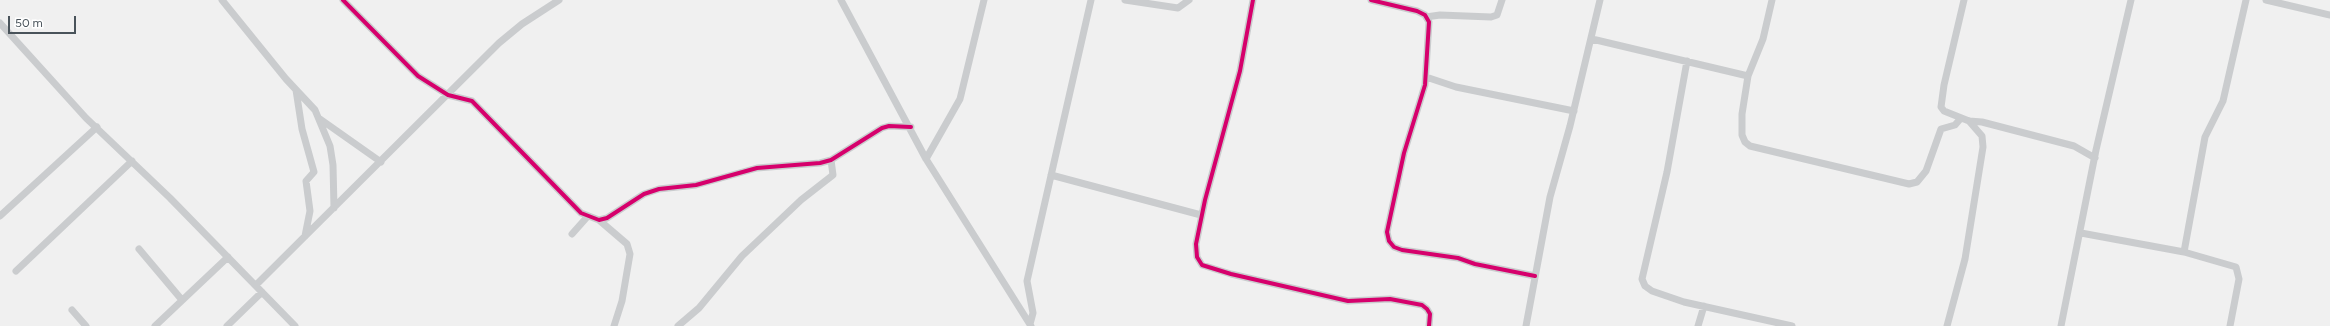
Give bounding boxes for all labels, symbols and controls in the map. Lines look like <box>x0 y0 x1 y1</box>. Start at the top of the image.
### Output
scale bar <box>10 8 78 34</box>
text: 50 m <box>15 16 43 30</box>

